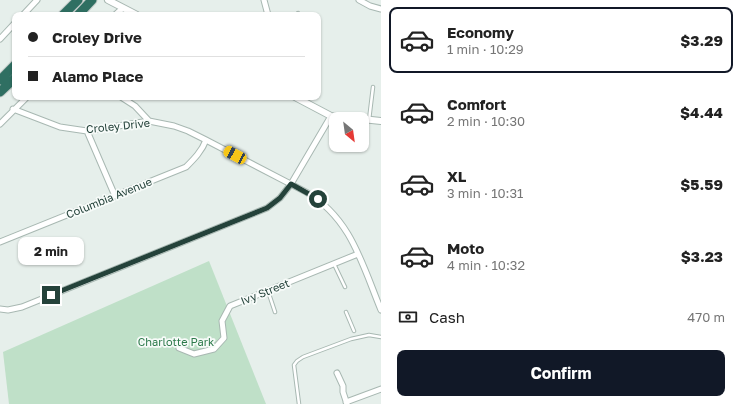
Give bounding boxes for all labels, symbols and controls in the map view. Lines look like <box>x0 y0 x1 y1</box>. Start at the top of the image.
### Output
icon: car <box>399 22 435 58</box>
text: Economy <box>447 23 514 41</box>
text: Croley Drive <box>52 28 142 46</box>
text: $3.29 <box>680 31 723 49</box>
text: 1 min · 10:29 <box>447 41 524 57</box>
text: Alamo Place <box>52 67 143 85</box>
icon: car <box>399 94 435 130</box>
text: Comfort <box>447 95 506 113</box>
text: $4.44 <box>680 103 723 121</box>
north arrow <box>329 112 369 152</box>
map controls <box>329 112 369 152</box>
text: 2 min · 10:30 <box>447 113 525 129</box>
street label: Croley Drive <box>85 116 150 135</box>
car <box>222 144 248 166</box>
icon: car <box>399 166 435 202</box>
text: XL <box>447 167 466 185</box>
street label: Columbia Avenue <box>64 174 154 221</box>
text: $5.59 <box>680 175 723 193</box>
text: 3 min · 10:31 <box>447 185 523 201</box>
route start <box>309 190 327 208</box>
callout: 2 min <box>18 237 84 265</box>
icon: car <box>399 238 435 274</box>
text: Moto <box>447 239 484 257</box>
text: 2 min <box>34 243 68 259</box>
text: $3.23 <box>681 247 723 265</box>
text: 4 min · 10:32 <box>447 257 525 273</box>
street label: Ivy Street <box>239 276 291 307</box>
route end <box>42 286 60 304</box>
icon: cash <box>397 306 419 328</box>
text: Cash <box>429 308 465 326</box>
text: 470 m <box>687 309 725 325</box>
park label: Charlotte Park <box>138 335 214 348</box>
button: Confirm <box>397 350 725 396</box>

